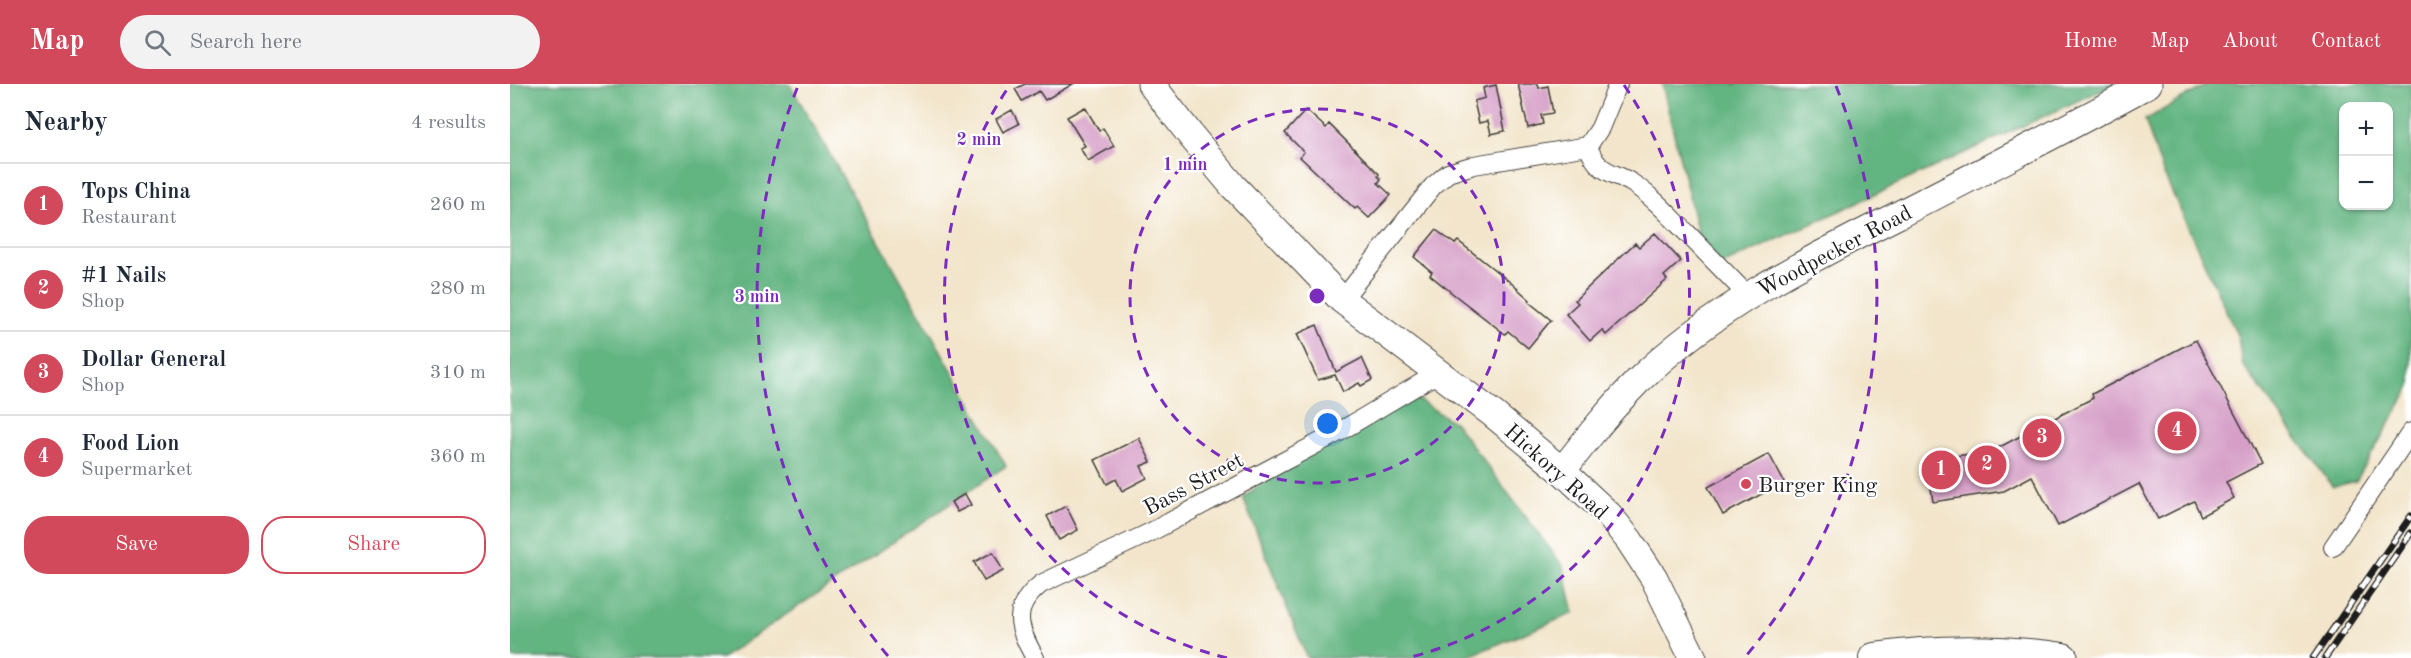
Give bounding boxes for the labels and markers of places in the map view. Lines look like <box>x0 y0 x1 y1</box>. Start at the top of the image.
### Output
centre of rings <box>1307 286 1327 306</box>
pin: 4 <box>2158 408 2196 454</box>
pin: 3 <box>2022 416 2062 460</box>
pin: 2 <box>1968 442 2006 488</box>
pin: 1 <box>1922 448 1960 492</box>
place label: Burger King <box>1758 475 1878 497</box>
marker: Burger King <box>1739 477 1753 491</box>

